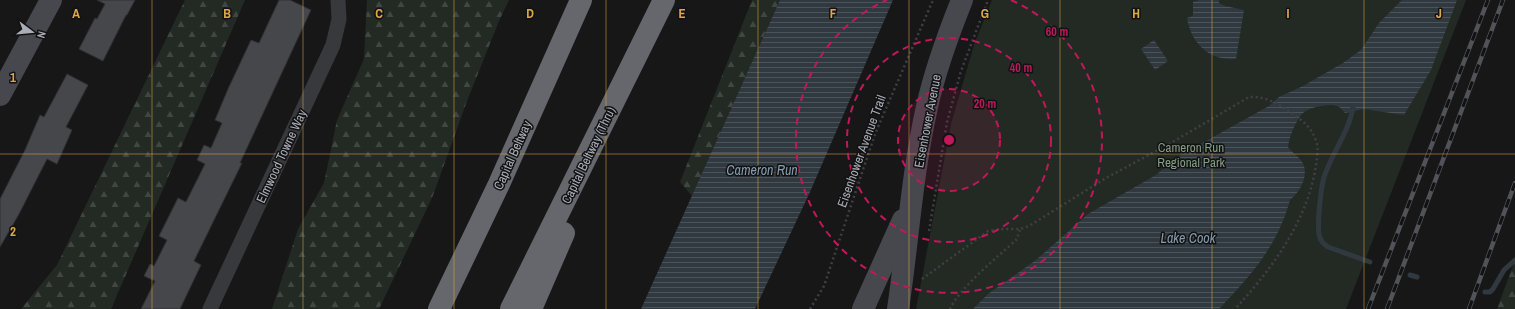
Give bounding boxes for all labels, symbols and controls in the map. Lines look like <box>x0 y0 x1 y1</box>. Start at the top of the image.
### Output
text: A <box>72 5 80 22</box>
text: B <box>223 5 231 22</box>
text: C <box>375 5 383 22</box>
text: D <box>526 5 534 22</box>
text: E <box>678 5 686 22</box>
text: F <box>830 5 837 22</box>
text: G <box>981 5 989 22</box>
text: H <box>1132 5 1140 22</box>
text: I <box>1287 5 1290 22</box>
text: J <box>1436 5 1442 22</box>
north arrow <box>12 12 52 52</box>
text: 60 m <box>1046 24 1068 40</box>
text: N <box>34 30 49 40</box>
text: 40 m <box>1010 60 1032 76</box>
text: 1 <box>10 69 16 86</box>
street label: Eisenhower Avenue <box>910 73 945 169</box>
street label: Eisenhower Avenue Trail <box>833 93 890 210</box>
text: 20 m <box>974 96 996 112</box>
street label: Capital Beltway (Thru) <box>558 103 620 207</box>
street label: Elmwood Towne Way <box>252 106 311 206</box>
street label: Capital Beltway <box>490 117 536 192</box>
centre of rings <box>942 133 956 147</box>
park label: Cameron Run Regional Park <box>1157 139 1225 171</box>
water label: Cameron Run <box>726 161 798 179</box>
text: 2 <box>10 223 16 240</box>
water label: Lake Cook <box>1161 229 1217 247</box>

